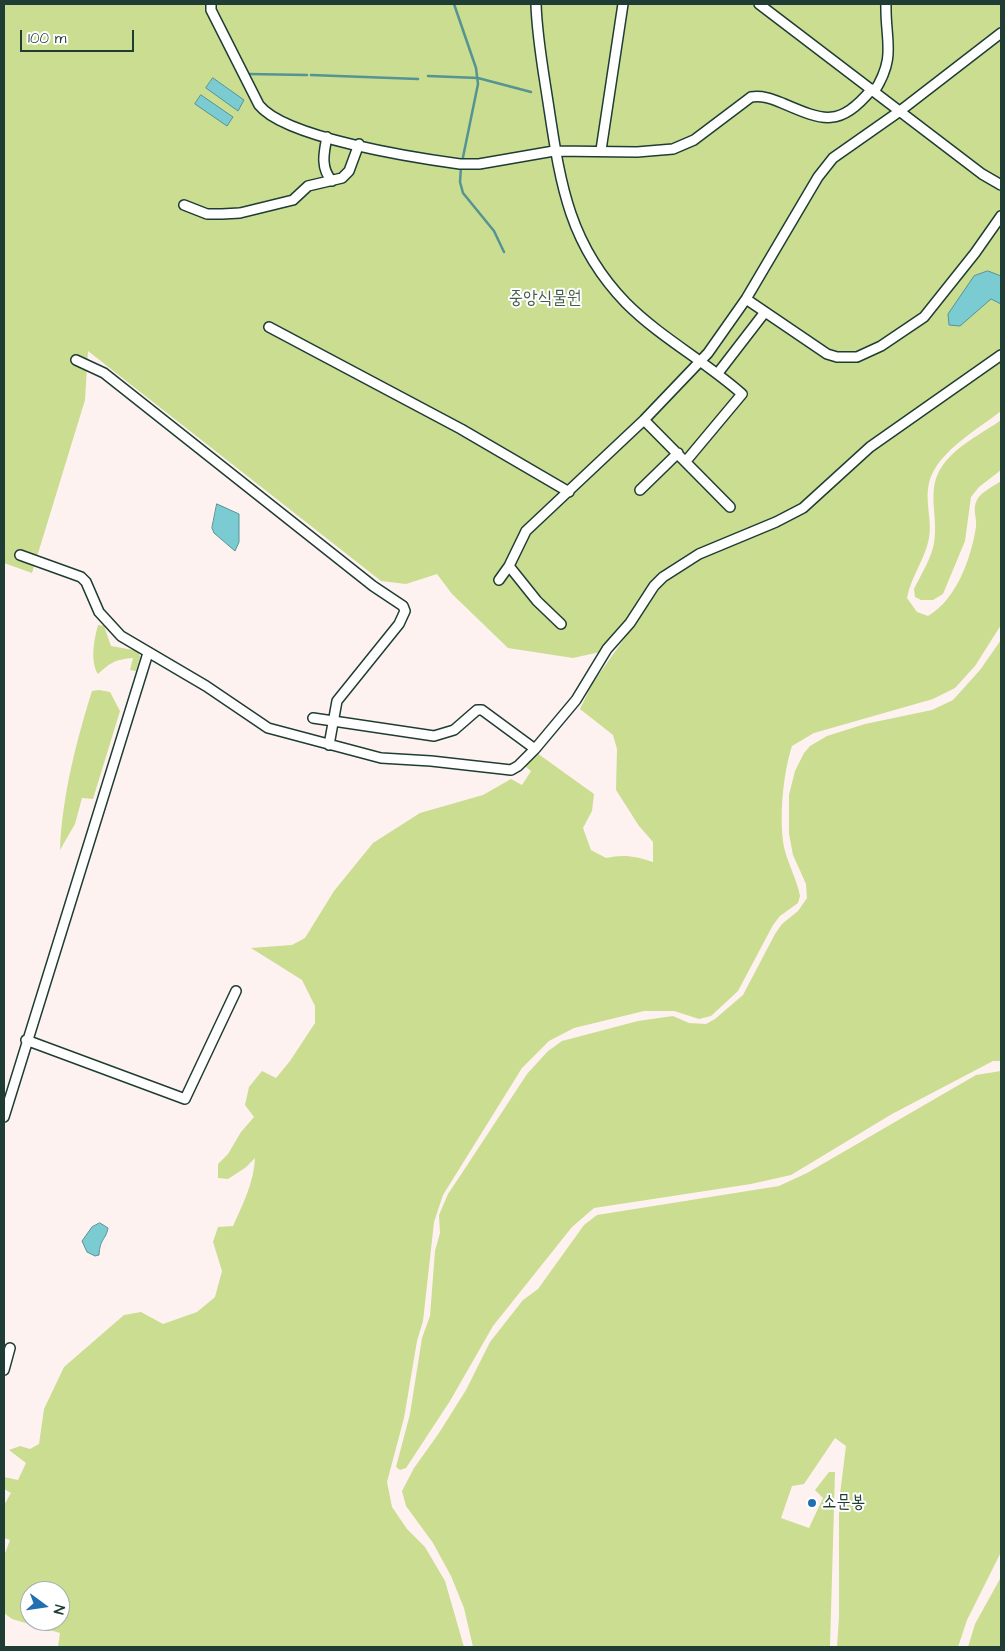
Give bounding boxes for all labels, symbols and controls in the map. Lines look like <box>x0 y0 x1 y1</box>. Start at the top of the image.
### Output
scale bar <box>22 20 136 52</box>
text: 100 m <box>28 28 67 49</box>
park label: 중앙식물원 <box>509 288 581 310</box>
place label: 소문봉 <box>822 1492 865 1514</box>
marker: 소문봉 <box>806 1497 818 1509</box>
north arrow <box>20 1581 70 1631</box>
text: N <box>48 1603 69 1616</box>

